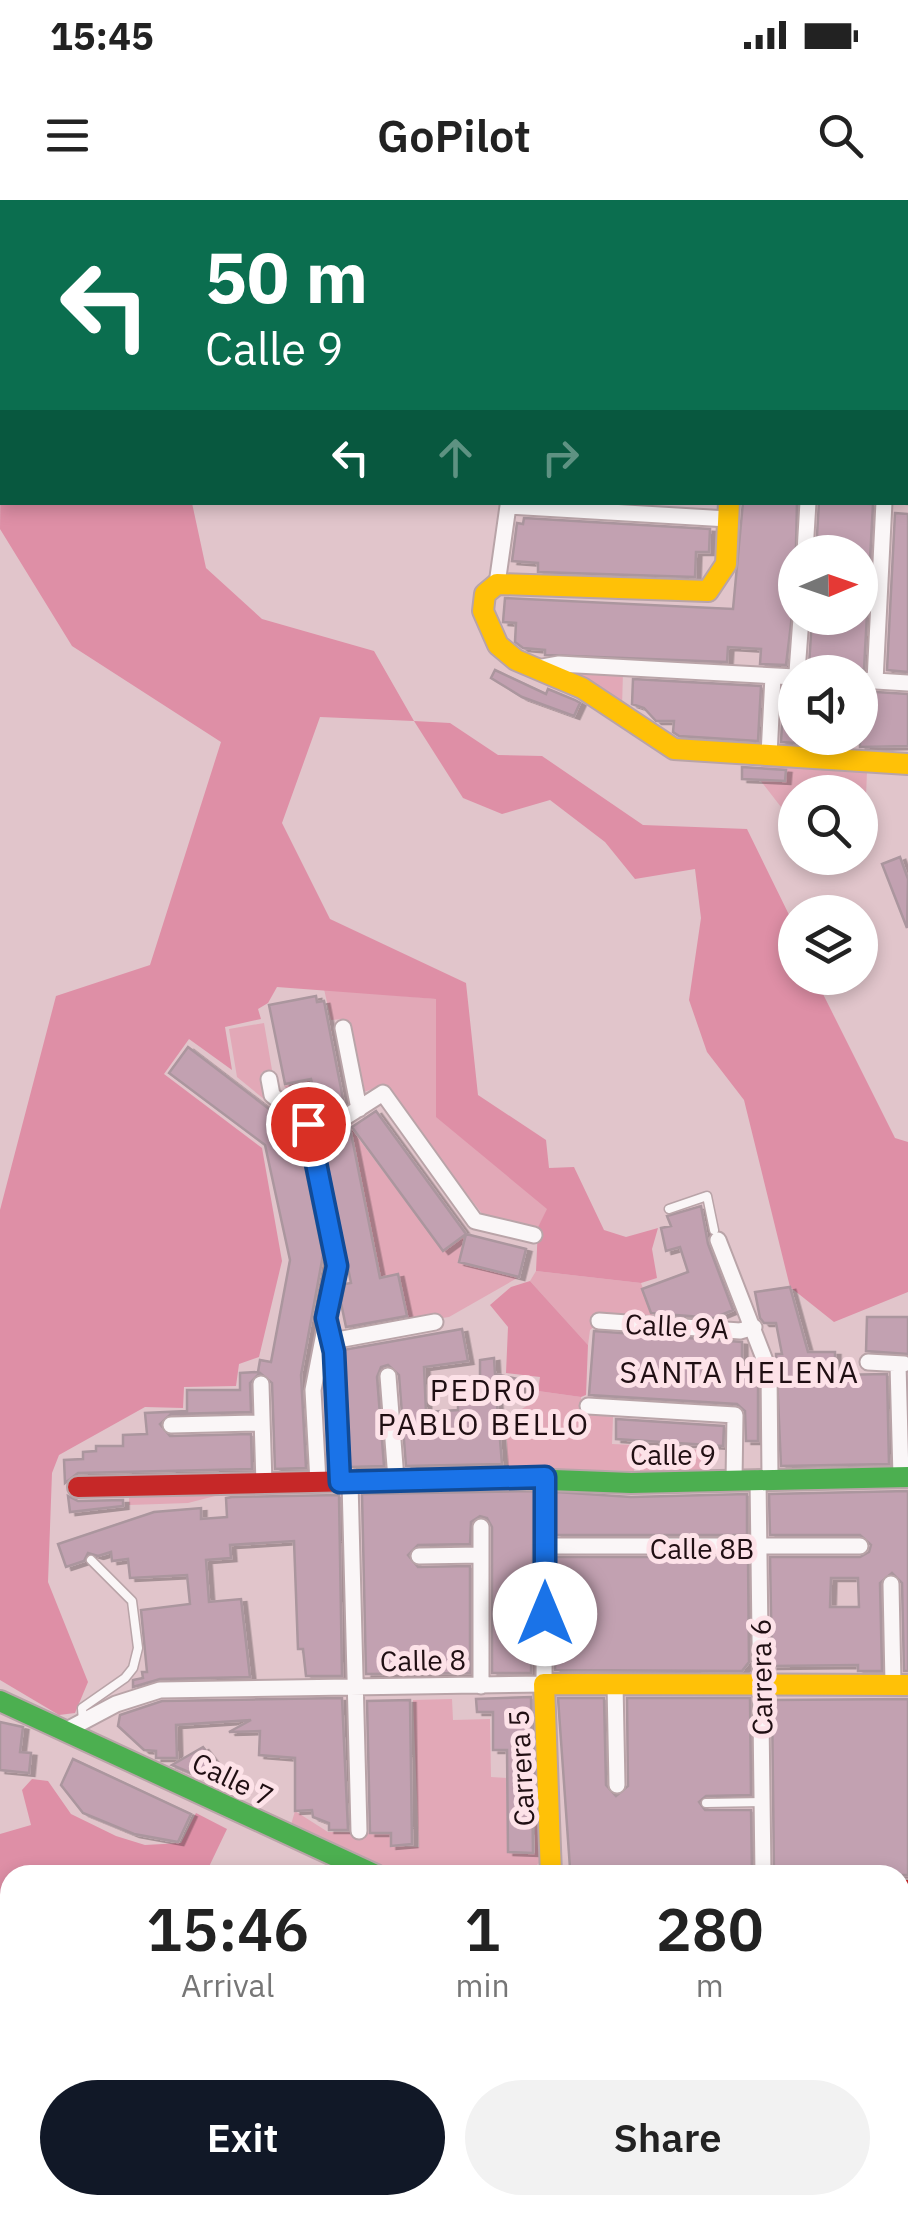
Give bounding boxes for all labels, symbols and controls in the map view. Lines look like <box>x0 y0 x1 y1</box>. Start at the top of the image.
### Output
text: 15:45 <box>50 11 154 60</box>
text: GoPilot <box>377 106 531 164</box>
icon: menu <box>40 108 95 163</box>
icon: search <box>813 108 868 163</box>
text: 50 m <box>205 231 368 322</box>
icon: left <box>40 240 170 370</box>
text: Calle 9 <box>205 319 344 377</box>
icon: left <box>323 430 378 485</box>
icon: ahead <box>428 430 483 485</box>
icon: right <box>533 430 588 485</box>
north arrow <box>778 535 878 635</box>
map controls <box>778 535 878 995</box>
button: sound <box>778 655 878 755</box>
button: search <box>778 775 878 875</box>
button: layers <box>778 895 878 995</box>
pin <box>266 1082 351 1167</box>
icon: arrive <box>281 1097 336 1152</box>
street label: Calle 9A <box>624 1305 730 1347</box>
district label: SANTA HELENA <box>619 1352 861 1391</box>
district label: PEDRO PABLO BELLO <box>377 1370 591 1443</box>
street label: Calle 9 <box>630 1436 716 1473</box>
street label: Calle 8B <box>650 1530 754 1567</box>
position arrow <box>493 1562 597 1666</box>
street label: Carrera 6 <box>741 1618 781 1736</box>
street label: Calle 8 <box>380 1641 466 1679</box>
street label: Carrera 5 <box>499 1709 543 1827</box>
street label: Calle 7 <box>186 1743 280 1815</box>
text: 15:46 <box>146 1889 309 1968</box>
text: 1 <box>465 1889 501 1968</box>
text: 280 <box>656 1889 764 1968</box>
text: Arrival <box>181 1964 274 2006</box>
text: min <box>455 1964 510 2006</box>
text: m <box>696 1964 724 2006</box>
button: Exit <box>40 2080 445 2195</box>
button: Share <box>465 2080 870 2195</box>

